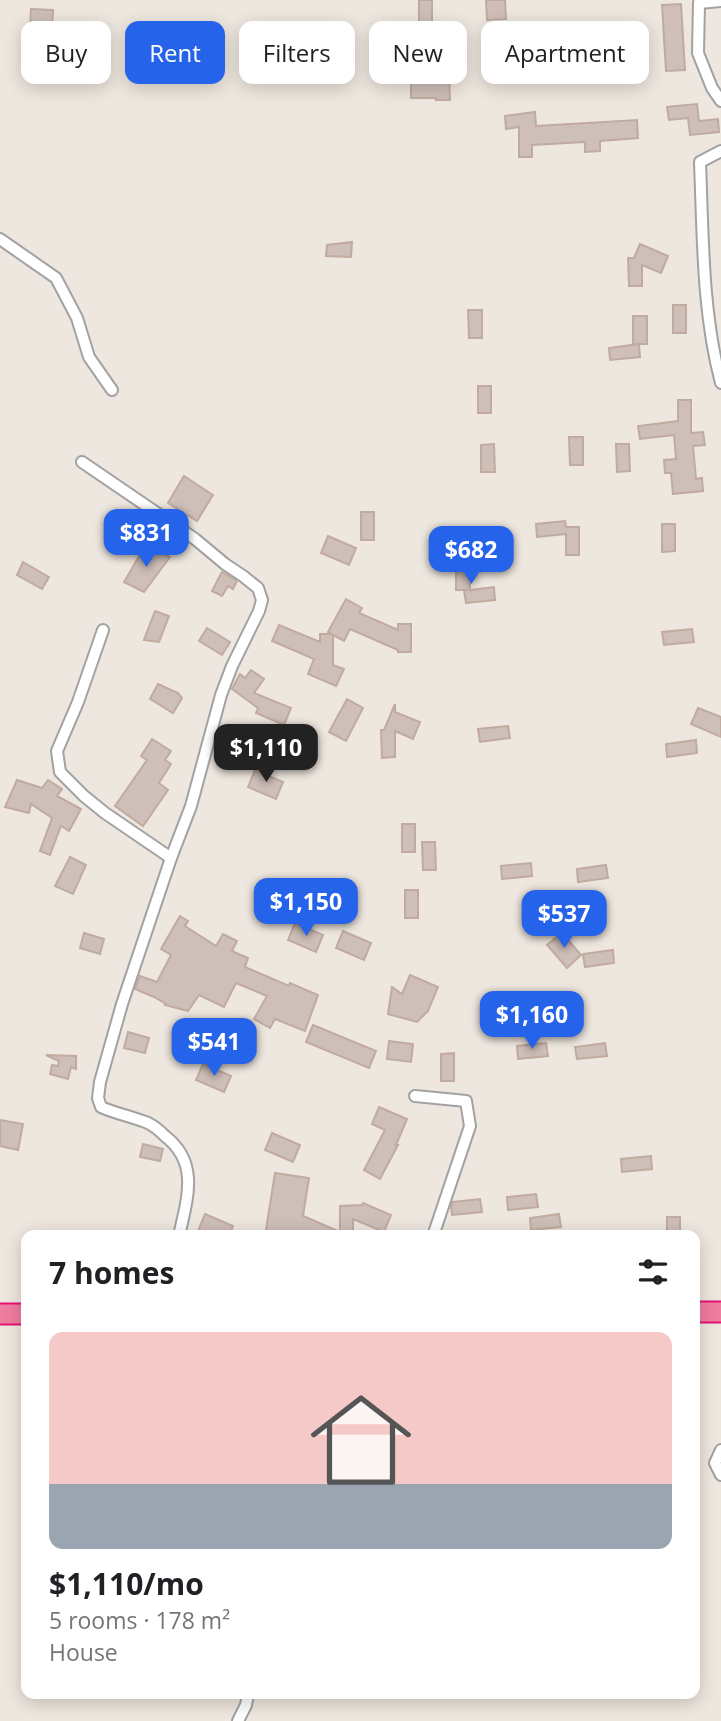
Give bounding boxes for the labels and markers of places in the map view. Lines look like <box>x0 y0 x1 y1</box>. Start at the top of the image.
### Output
pin: $831 <box>105 510 187 569</box>
pin: $682 <box>430 526 512 586</box>
pin: $1,110 <box>209 724 323 784</box>
pin: $1,150 <box>249 878 363 938</box>
pin: $537 <box>523 890 605 950</box>
pin: $1,160 <box>475 992 589 1051</box>
pin: $541 <box>173 1018 255 1078</box>

